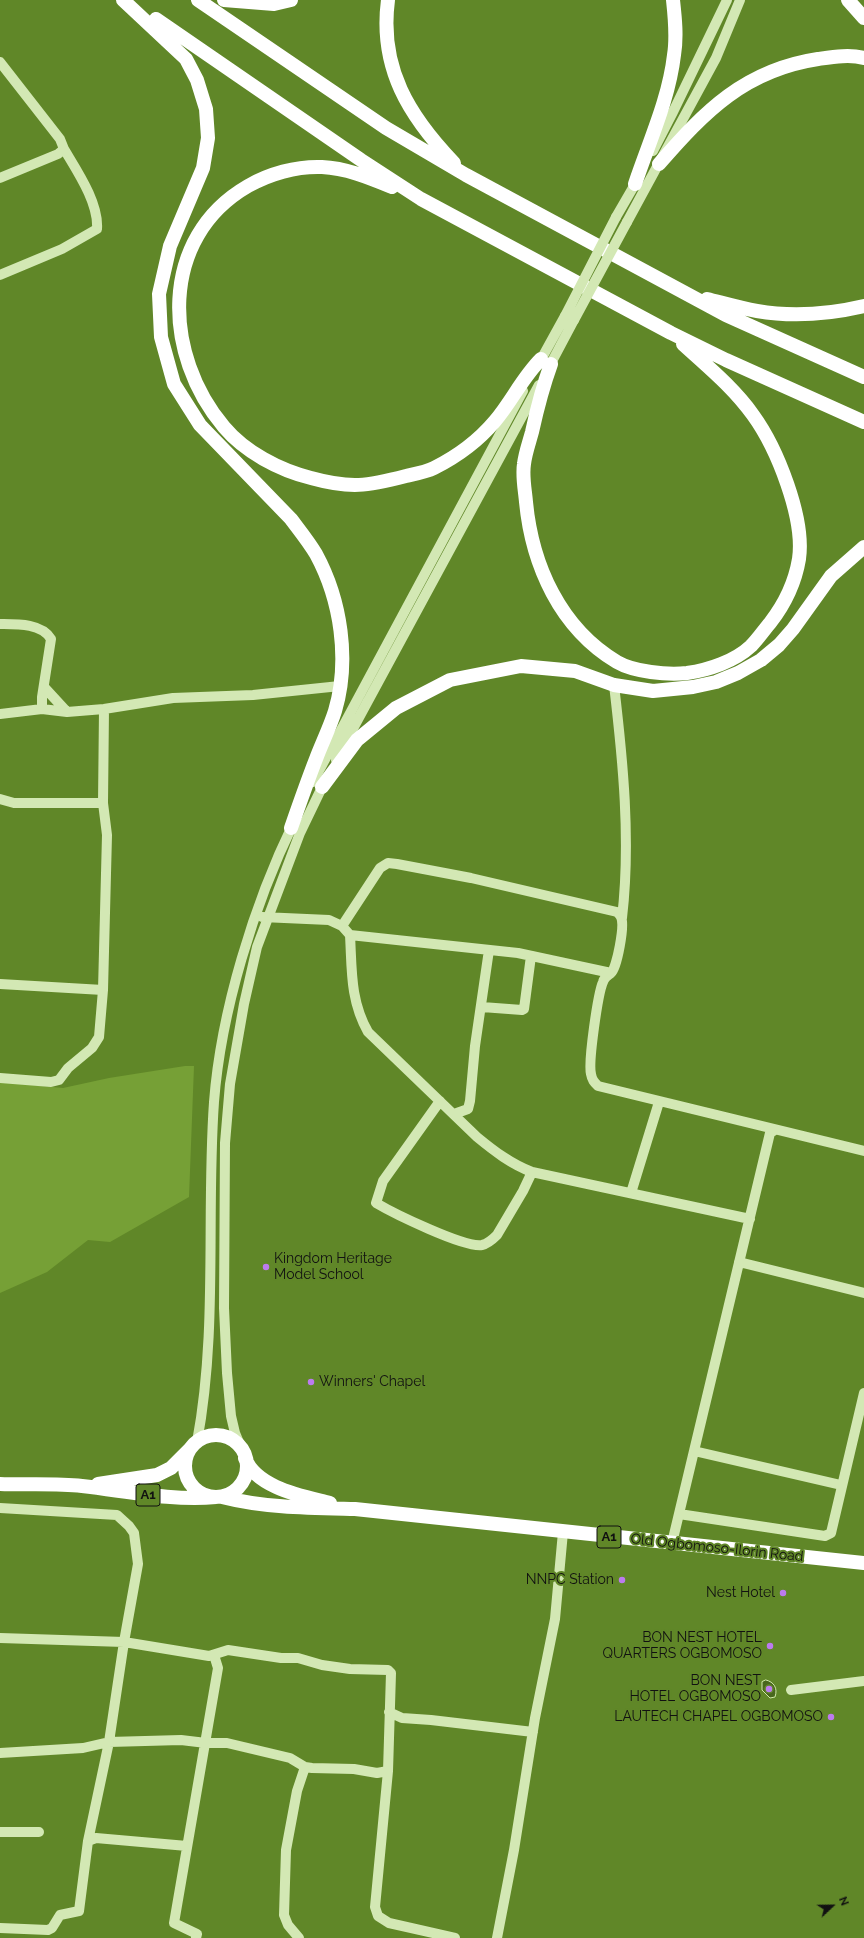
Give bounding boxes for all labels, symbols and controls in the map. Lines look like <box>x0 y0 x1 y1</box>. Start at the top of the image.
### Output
place label: Kingdom Heritage Model School <box>274 1251 392 1284</box>
marker: Kingdom Heritage Model School <box>261 1262 271 1272</box>
place label: Winners' Chapel <box>319 1374 425 1390</box>
marker: Winners' Chapel <box>306 1377 316 1387</box>
road number: A1 <box>136 1484 160 1506</box>
road number: A1 <box>597 1526 621 1548</box>
street label: Old Ogbomoso-Ilorin Road <box>630 1531 804 1565</box>
place label: NNPC Station <box>526 1572 614 1588</box>
marker: NNPC Station <box>617 1575 627 1585</box>
place label: Nest Hotel <box>706 1585 775 1601</box>
marker: Nest Hotel <box>778 1588 788 1598</box>
place label: BON NEST HOTEL QUARTERS OGBOMOSO <box>602 1630 762 1662</box>
marker: BON NEST HOTEL QUARTERS OGBOMOSO <box>765 1641 775 1651</box>
place label: BON NEST HOTEL OGBOMOSO <box>630 1673 761 1706</box>
marker: BON NEST HOTEL OGBOMOSO <box>764 1684 774 1694</box>
place label: LAUTECH CHAPEL OGBOMOSO <box>614 1709 823 1725</box>
marker: LAUTECH CHAPEL OGBOMOSO <box>826 1712 836 1722</box>
north arrow <box>812 1886 852 1926</box>
text: N <box>836 1895 851 1908</box>

